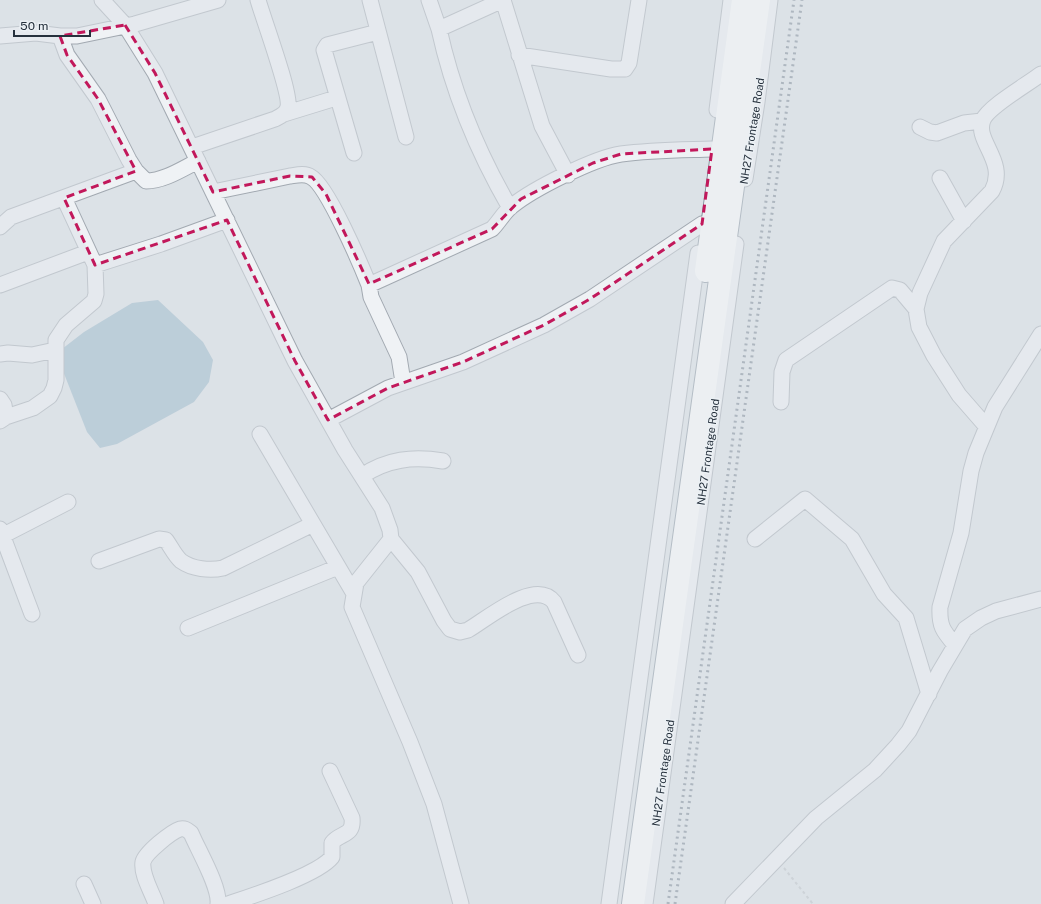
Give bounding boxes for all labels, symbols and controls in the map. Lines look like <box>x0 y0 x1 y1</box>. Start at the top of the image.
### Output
scale bar <box>14 12 90 38</box>
text: 50 m <box>20 19 48 33</box>
street label: NH27 Frontage Road <box>738 77 766 185</box>
street label: NH27 Frontage Road <box>695 398 721 506</box>
street label: NH27 Frontage Road <box>650 719 676 827</box>

